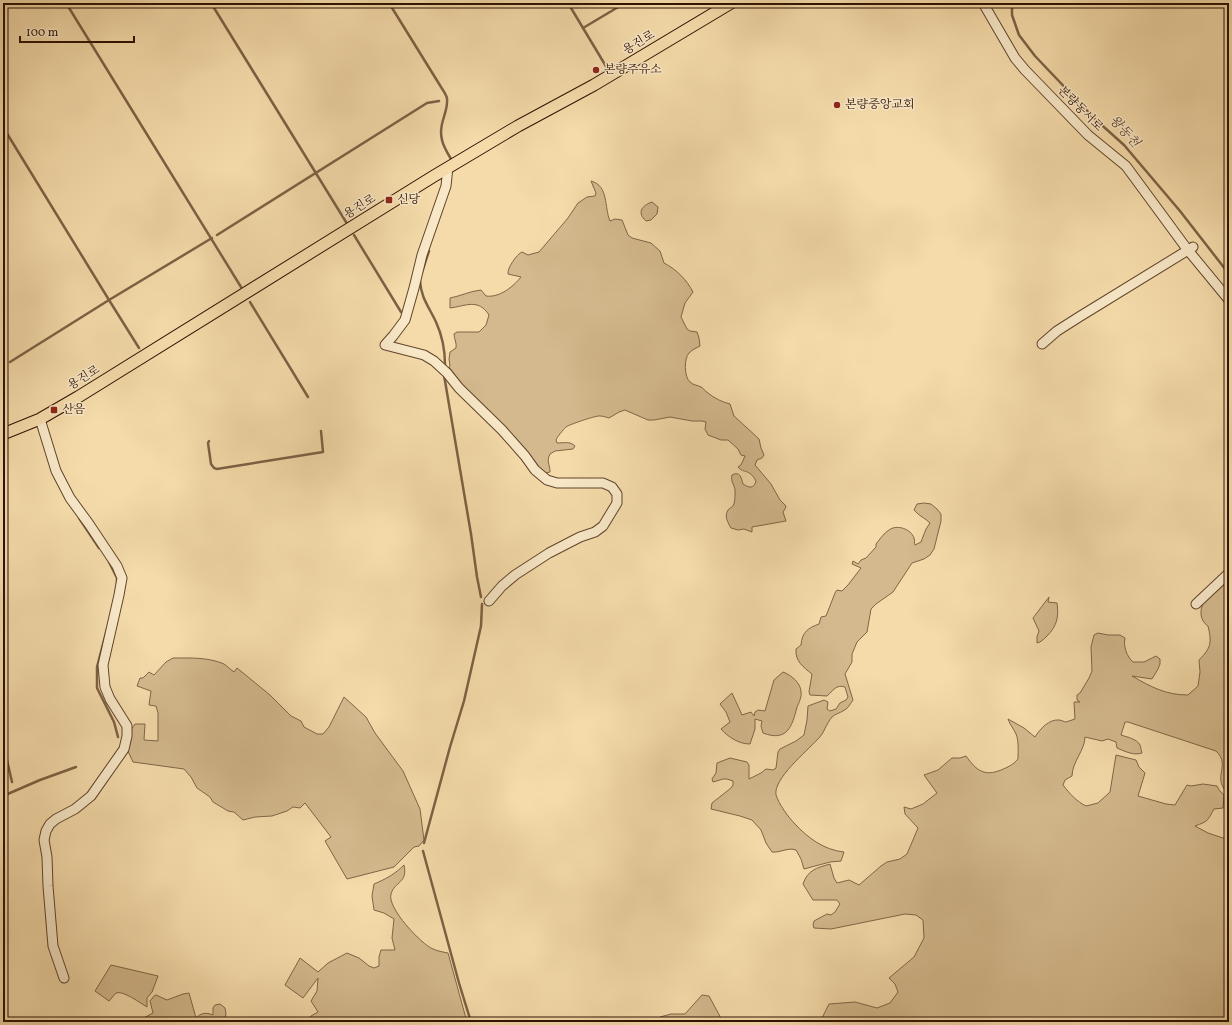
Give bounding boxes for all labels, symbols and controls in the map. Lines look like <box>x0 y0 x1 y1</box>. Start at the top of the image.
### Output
scale bar <box>20 18 134 44</box>
text: 100 m <box>26 25 59 41</box>
street label: 용진로 <box>620 27 658 59</box>
place label: 본량주유소 <box>604 62 662 78</box>
marker: 본량주유소 <box>591 65 601 75</box>
street label: 본량동서로 <box>1054 83 1106 135</box>
place label: 본량중앙교회 <box>845 97 915 113</box>
marker: 본량중앙교회 <box>832 100 842 110</box>
water label: 왕동천 <box>1105 112 1144 153</box>
street label: 용진로 <box>341 191 379 223</box>
place label: 신당 <box>397 192 421 208</box>
marker: 신당 <box>384 195 394 205</box>
street label: 용진로 <box>65 362 103 394</box>
place label: 산음 <box>62 402 86 418</box>
marker: 산음 <box>49 405 59 415</box>

